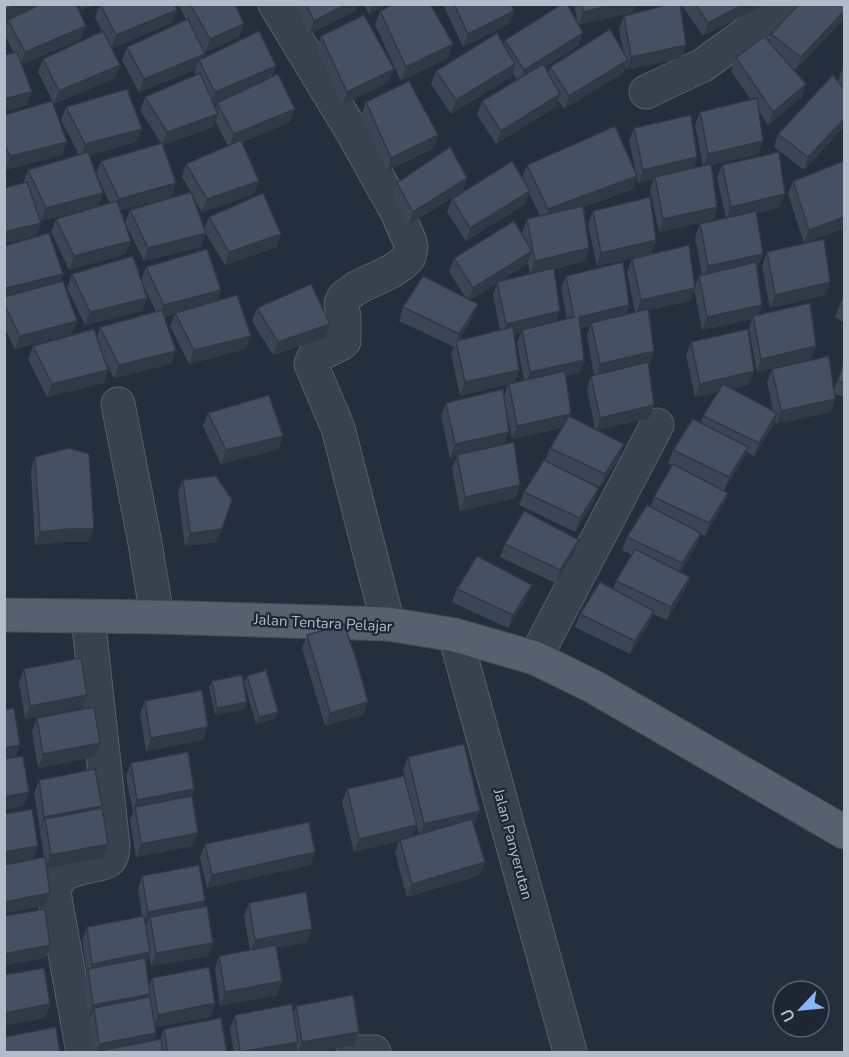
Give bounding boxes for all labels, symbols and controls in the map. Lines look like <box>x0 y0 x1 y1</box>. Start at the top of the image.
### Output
street label: Jalan Tentara Pelajar <box>252 609 393 637</box>
street label: Jalan Panyerutan <box>488 785 537 902</box>
north arrow <box>771 979 831 1039</box>
text: U <box>776 1005 801 1025</box>

